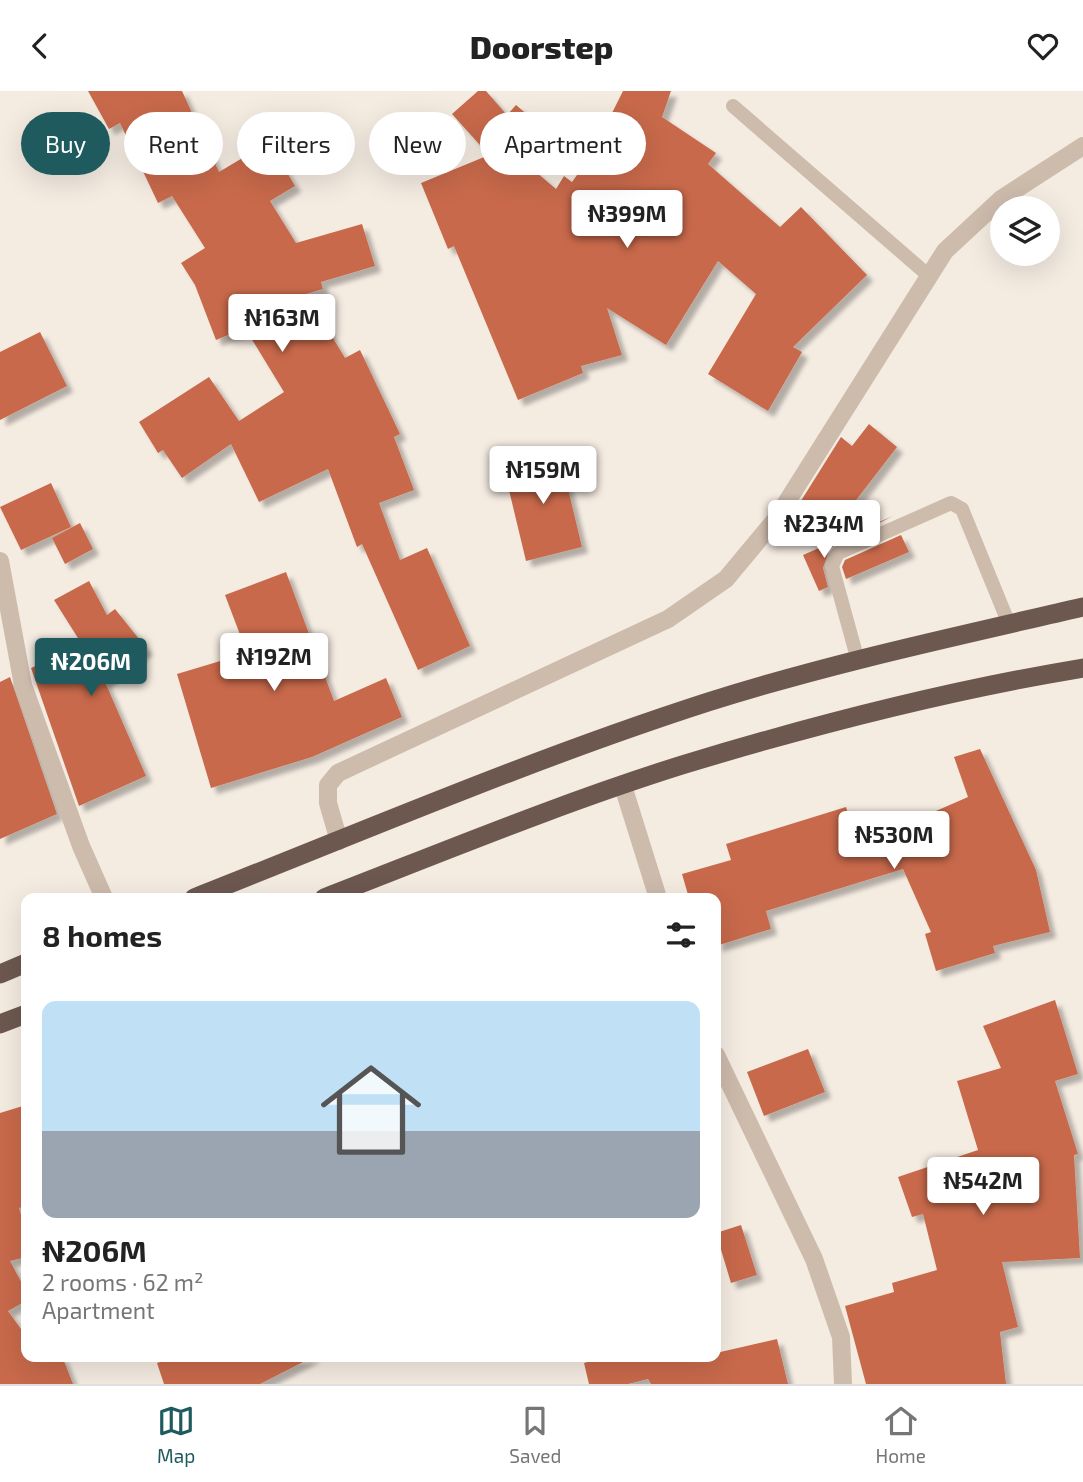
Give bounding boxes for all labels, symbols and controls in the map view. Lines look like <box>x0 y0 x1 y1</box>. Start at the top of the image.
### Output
icon: back <box>21 27 59 65</box>
text: Doorstep <box>470 27 613 65</box>
icon: heart <box>1024 27 1062 65</box>
chip: Buy <box>21 112 110 175</box>
chip: Rent <box>124 112 223 175</box>
chip: Filters <box>237 112 355 175</box>
chip: New <box>369 112 466 175</box>
chip: Apartment <box>480 112 646 175</box>
pin: ₦399M <box>578 191 676 250</box>
map controls <box>990 196 1060 266</box>
button: layers <box>990 196 1060 266</box>
text: ₦399M <box>587 199 667 227</box>
pin: ₦163M <box>233 295 331 354</box>
text: ₦163M <box>244 303 320 331</box>
pin: ₦159M <box>494 447 592 506</box>
text: ₦159M <box>505 455 581 483</box>
pin: ₦234M <box>775 501 873 560</box>
text: ₦234M <box>784 509 864 537</box>
pin: ₦192M <box>225 633 323 693</box>
pin: ₦206M <box>42 639 140 698</box>
text: ₦192M <box>236 642 312 670</box>
text: ₦206M <box>51 647 131 675</box>
pin: ₦530M <box>845 811 943 871</box>
text: ₦530M <box>854 820 934 848</box>
icon: filters <box>662 916 700 954</box>
text: 8 homes <box>42 917 162 953</box>
icon: home <box>308 1047 434 1173</box>
pin: ₦542M <box>934 1157 1032 1217</box>
text: ₦542M <box>943 1166 1023 1194</box>
text: ₦206M <box>42 1232 147 1268</box>
text: 2 rooms · 62 m² <box>42 1268 204 1296</box>
text: Apartment <box>42 1296 155 1324</box>
tab: Map <box>157 1402 195 1467</box>
tab: Saved <box>509 1402 561 1467</box>
tab: Home <box>876 1402 926 1467</box>

